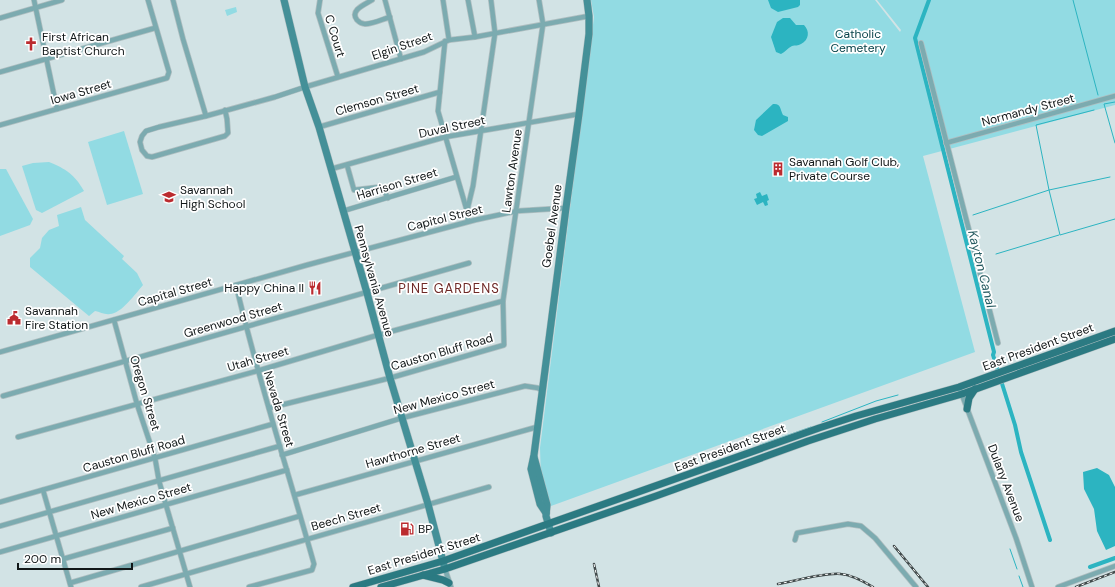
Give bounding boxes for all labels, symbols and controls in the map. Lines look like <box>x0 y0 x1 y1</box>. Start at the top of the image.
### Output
street label: C Court <box>321 13 349 59</box>
park label: Catholic Cemetery <box>830 26 886 56</box>
street label: Elgin Street <box>370 28 435 64</box>
place label: First African Baptist Church <box>42 29 125 59</box>
church icon: First African Baptist Church <box>23 36 39 52</box>
street label: Iowa Street <box>49 76 113 108</box>
street label: Clemson Street <box>333 80 421 120</box>
street label: Normandy Street <box>980 90 1076 130</box>
street label: Duval Street <box>417 112 487 142</box>
street label: Lawton Avenue <box>498 128 526 214</box>
place label: Savannah Golf Club, Private Course <box>789 154 899 184</box>
building icon: Savannah Golf Club, Private Course <box>770 161 786 177</box>
street label: Harrison Street <box>355 164 440 204</box>
place label: Savannah High School <box>180 182 245 212</box>
street label: Goebel Avenue <box>538 183 566 269</box>
school or university icon: Savannah High School <box>161 189 177 205</box>
street label: Capitol Street <box>406 201 485 235</box>
street label: Pennsylvania Avenue <box>350 223 398 339</box>
water label: Kayton Canal <box>964 228 1000 311</box>
street label: Capital Street <box>136 274 214 310</box>
place label: Happy China II <box>224 280 304 296</box>
restaurant icon: Happy China II <box>307 280 323 296</box>
district label: PINE GARDENS <box>398 280 500 297</box>
street label: Greenwood Street <box>182 298 284 342</box>
place label: Savannah Fire Station <box>25 303 88 333</box>
public building icon: Savannah Fire Station <box>6 310 22 326</box>
street label: East President Street <box>980 319 1096 375</box>
street label: Causton Bluff Road <box>389 330 495 374</box>
street label: Utah Street <box>225 343 291 375</box>
street label: Oregon Street <box>126 353 164 433</box>
street label: Nevada Street <box>260 369 298 449</box>
street label: New Mexico Street <box>392 376 497 418</box>
street label: East President Street <box>672 420 788 476</box>
street label: Hawthorne Street <box>364 430 462 472</box>
street label: Causton Bluff Road <box>81 432 187 476</box>
street label: Dulany Avenue <box>984 442 1028 524</box>
street label: New Mexico Street <box>89 479 193 523</box>
street label: Beech Street <box>309 499 383 535</box>
fuel station icon: BP <box>399 521 415 537</box>
place label: BP <box>418 521 432 537</box>
street label: East President Street <box>366 529 483 579</box>
scale bar <box>18 545 132 571</box>
text: 200 m <box>24 551 61 567</box>

